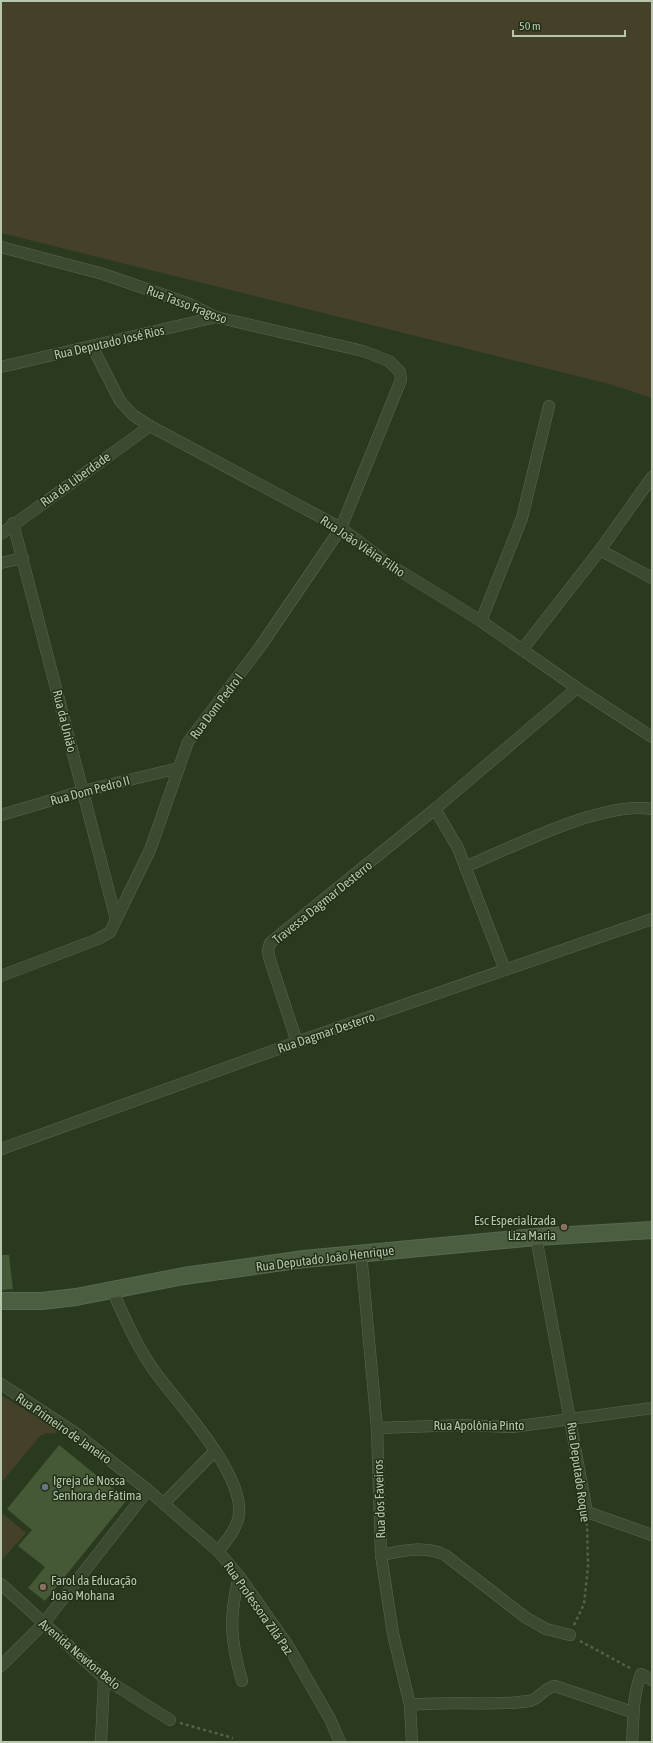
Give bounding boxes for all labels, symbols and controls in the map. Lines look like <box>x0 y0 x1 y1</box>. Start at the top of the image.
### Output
scale bar <box>513 12 625 38</box>
text: 50 m <box>519 19 541 33</box>
street label: Rua Tasso Fragoso <box>144 282 229 327</box>
street label: Rua Deputado José Rios <box>52 322 166 362</box>
street label: Rua da Liberdade <box>37 449 113 510</box>
street label: Rua João Viêira Filho <box>318 513 408 580</box>
street label: Rua Dom Pedro I <box>187 670 246 742</box>
street label: Rua da União <box>50 688 79 754</box>
street label: Rua Dom Pedro II <box>49 773 132 808</box>
street label: Travessa Dagmar Desterro <box>270 858 375 947</box>
street label: Rua Dagmar Desterro <box>276 1009 377 1056</box>
place label: Esc Especializada Liza Maria <box>474 1213 556 1243</box>
marker: Esc Especializada Liza Maria <box>559 1222 569 1232</box>
street label: Rua Deputado João Henrique <box>255 1243 395 1274</box>
street label: Rua Primeiro de Janeiro <box>13 1390 114 1467</box>
street label: Rua Apolônia Pinto <box>434 1418 524 1433</box>
street label: Rua Deputado Roque <box>564 1421 593 1523</box>
street label: Rua dos Faveiros <box>371 1459 388 1539</box>
place label: Igreja de Nossa Senhora de Fátima <box>53 1473 142 1503</box>
marker: Igreja de Nossa Senhora de Fátima <box>40 1482 50 1492</box>
street label: Rua Professora Zilá Paz <box>221 1559 296 1658</box>
place label: Farol da Educação João Mohana <box>51 1573 137 1603</box>
marker: Farol da Educação João Mohana <box>38 1582 48 1592</box>
street label: Avenida Newton Belo <box>36 1616 123 1693</box>

